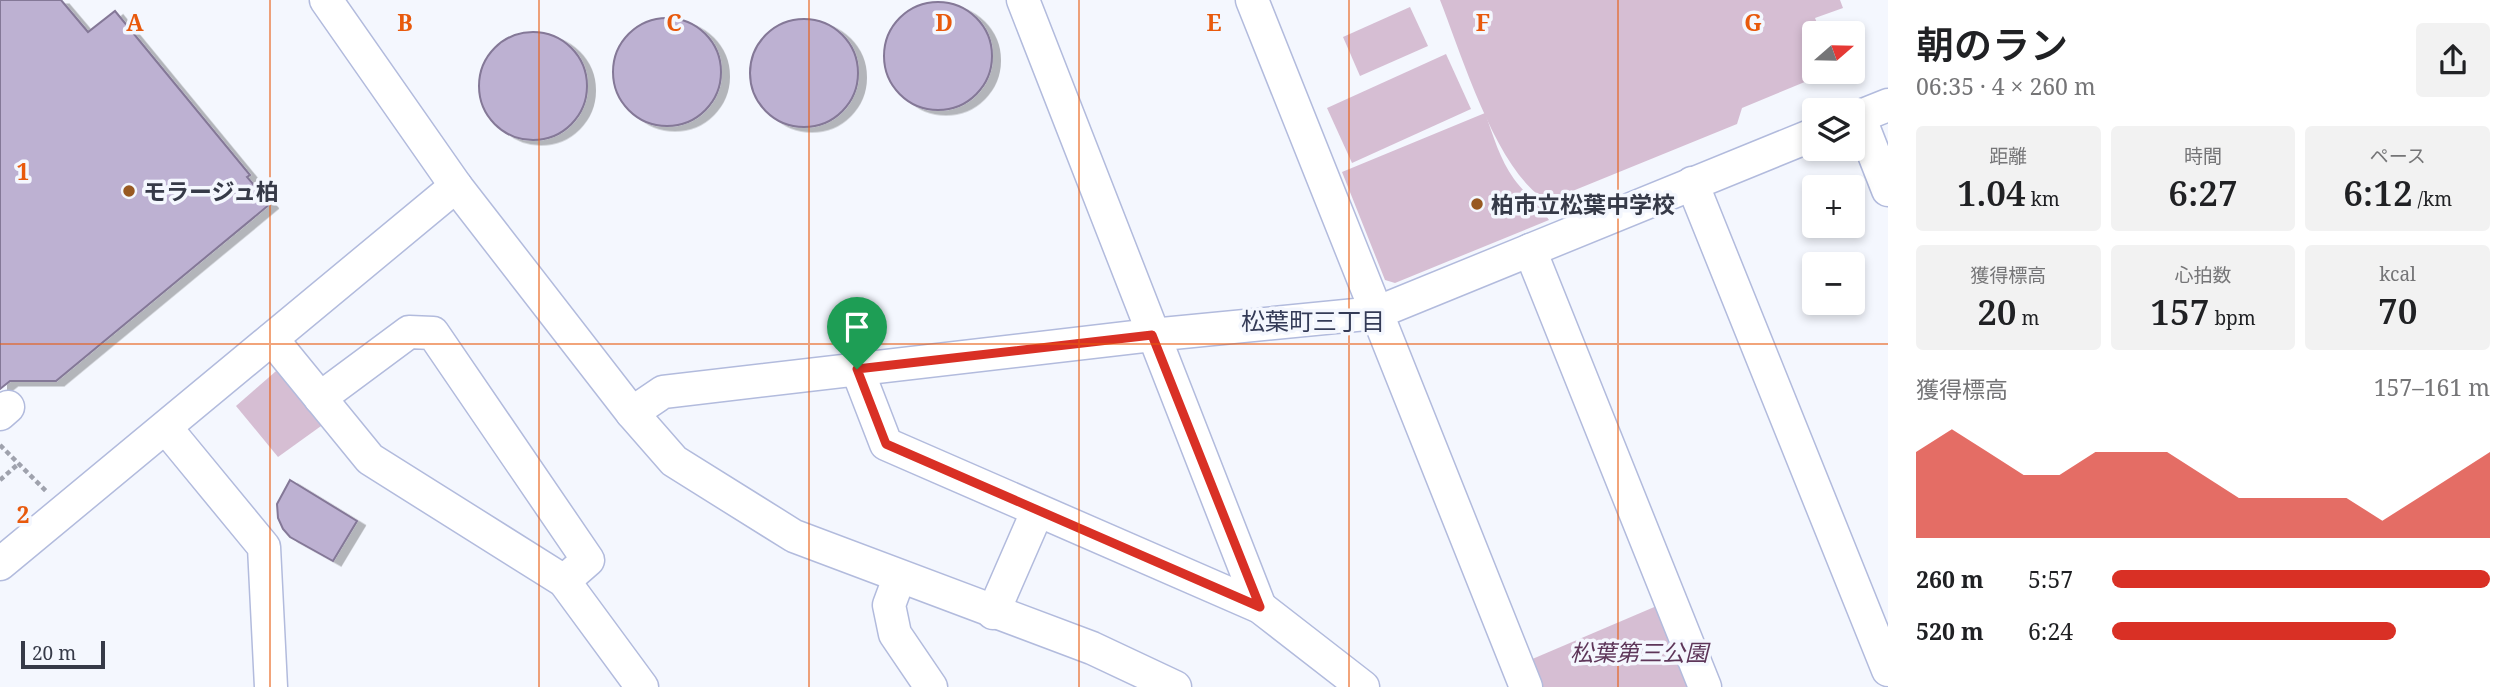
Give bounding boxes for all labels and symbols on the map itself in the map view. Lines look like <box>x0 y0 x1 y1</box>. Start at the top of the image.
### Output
text: A <box>126 6 144 38</box>
text: B <box>397 6 413 38</box>
text: C <box>666 6 682 38</box>
text: D <box>935 6 953 38</box>
text: E <box>1206 6 1222 38</box>
text: F <box>1476 6 1490 38</box>
text: G <box>1744 6 1762 38</box>
north arrow <box>1802 21 1866 84</box>
text: 1 <box>17 155 30 187</box>
place label: モラージュ柏 <box>143 175 279 207</box>
marker: モラージュ柏 <box>121 183 137 199</box>
place label: 柏市立松葉中学校 <box>1491 188 1675 220</box>
marker: 柏市立松葉中学校 <box>1469 196 1485 212</box>
pin <box>827 297 887 369</box>
district label: 松葉町三丁目 <box>1241 304 1385 337</box>
text: 2 <box>17 498 30 530</box>
park label: 松葉第三公園 <box>1570 636 1711 668</box>
scale bar <box>21 638 105 670</box>

